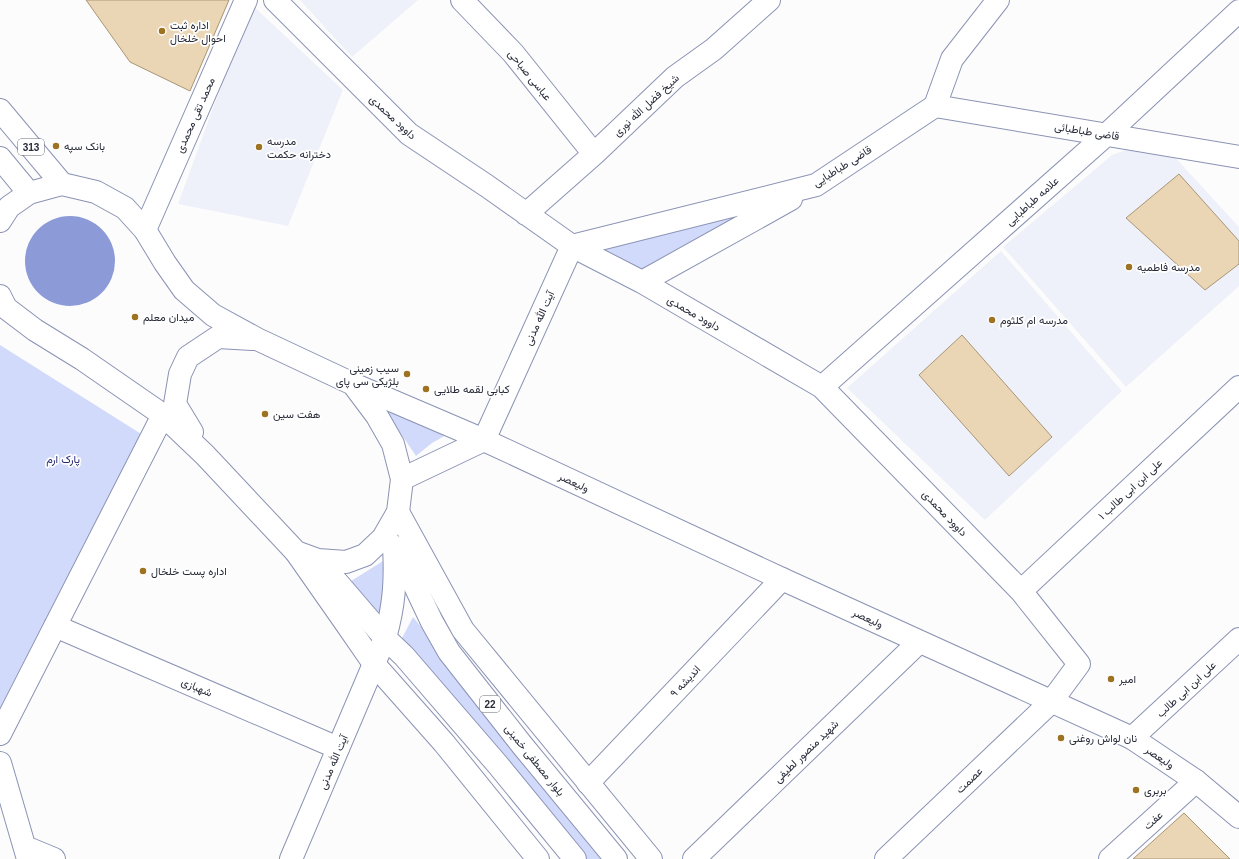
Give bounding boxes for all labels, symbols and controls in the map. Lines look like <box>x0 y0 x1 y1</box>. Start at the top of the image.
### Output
place label: اداره ثبت احوال خلخال <box>170 19 226 45</box>
marker: اداره ثبت احوال خلخال <box>157 26 167 36</box>
street label: عباسی صباحی <box>505 47 554 104</box>
street label: شیخ فضل الله نوری <box>611 71 683 140</box>
street label: محمد تقی محمدی <box>173 75 218 155</box>
street label: داوود محمدی <box>367 92 419 142</box>
street label: قاضی طباطبائی <box>1054 120 1120 143</box>
place label: مدرسه دخترانه حکمت <box>267 135 331 161</box>
road number: 313 <box>18 139 44 155</box>
place label: بانک سپه <box>64 140 105 154</box>
marker: بانک سپه <box>51 141 61 151</box>
marker: مدرسه دخترانه حکمت <box>254 142 264 152</box>
street label: قاضی طباطبایی <box>810 143 874 190</box>
street label: علامه طباطبایی <box>1003 174 1062 229</box>
place label: مدرسه فاطمیه <box>1137 261 1200 274</box>
marker: مدرسه فاطمیه <box>1124 262 1134 272</box>
street label: آیت الله مدنی <box>522 288 558 347</box>
street label: داوود محمدی <box>665 293 723 334</box>
place label: میدان معلم <box>143 311 195 325</box>
marker: میدان معلم <box>130 312 140 322</box>
place label: مدرسه ام کلثوم <box>1000 314 1068 328</box>
marker: مدرسه ام کلثوم <box>987 315 997 325</box>
place label: سیب زمینی بلژیکی سی پای <box>336 362 399 389</box>
marker: سیب زمینی بلژیکی سی پای <box>402 369 412 379</box>
place label: کبابی لقمه طلایی <box>434 383 510 396</box>
marker: کبابی لقمه طلایی <box>421 384 431 394</box>
place label: هفت سین <box>273 408 321 421</box>
marker: هفت سین <box>260 409 270 419</box>
park label: پارک ارم <box>46 453 80 467</box>
street label: علی ابن ابی طالب ۱ <box>1096 456 1165 522</box>
street label: ولیعصر <box>556 469 591 495</box>
street label: داوود محمدی <box>919 488 970 539</box>
place label: اداره پست خلخال <box>151 565 227 579</box>
marker: اداره پست خلخال <box>138 566 148 576</box>
street label: ولیعصر <box>850 605 885 631</box>
street label: علی ابن ابی طالب <box>1154 658 1219 720</box>
street label: اندیشه ۹ <box>668 663 703 700</box>
place label: امیر <box>1118 673 1136 686</box>
marker: امیر <box>1106 674 1116 684</box>
street label: شهبازی <box>179 675 215 700</box>
road number: 22 <box>480 696 500 712</box>
street label: شهید منصور لطیفی <box>771 717 842 786</box>
street label: بلوار مصطفی خمینی <box>502 722 567 799</box>
street label: آیت‌ الله مدنی <box>316 732 351 792</box>
place label: نان لواش روغنی <box>1069 732 1137 745</box>
marker: نان لواش روغنی <box>1056 733 1066 743</box>
street label: ولیعصر <box>1142 743 1177 772</box>
street label: عصمت <box>953 764 985 795</box>
place label: بربری <box>1144 784 1166 797</box>
marker: بربری <box>1131 785 1141 795</box>
street label: عفت <box>1141 808 1165 832</box>

